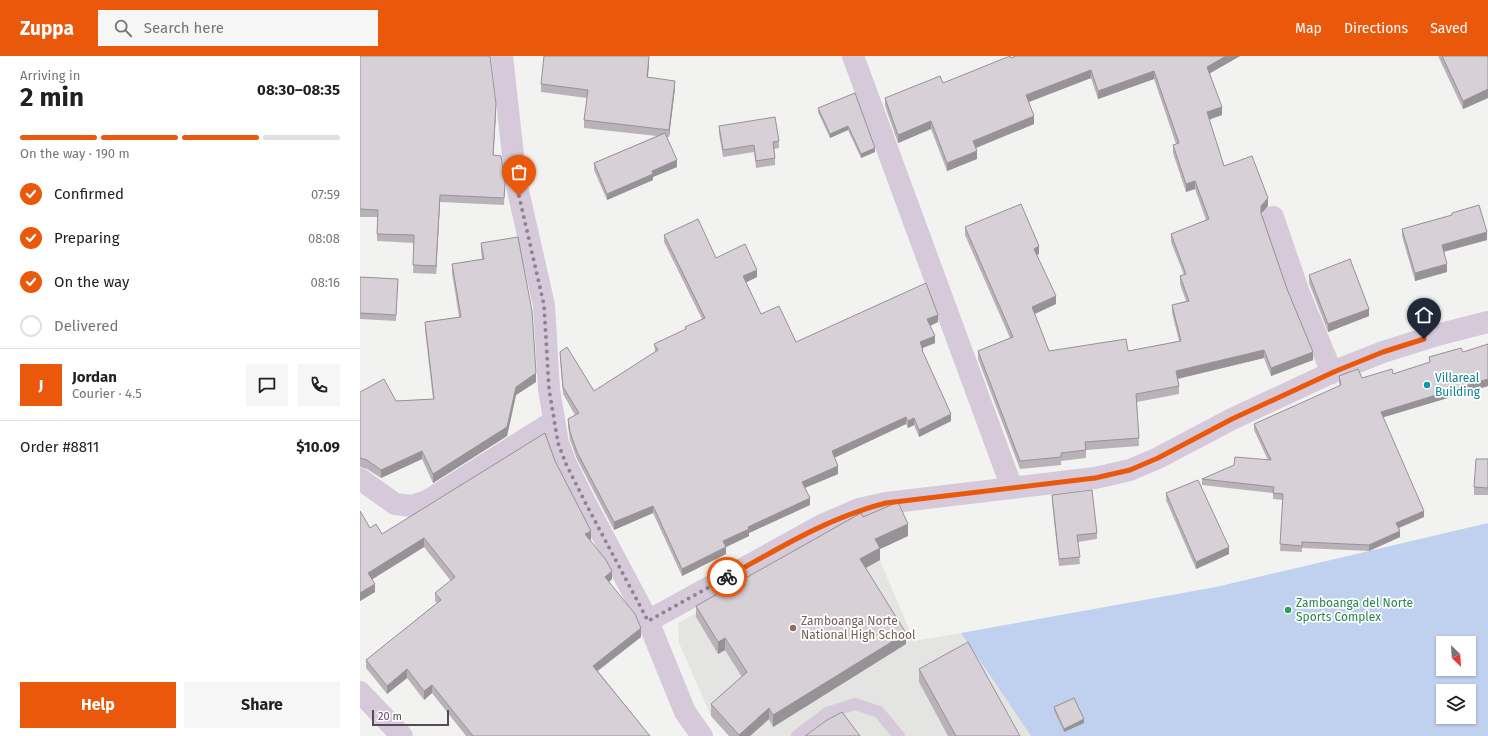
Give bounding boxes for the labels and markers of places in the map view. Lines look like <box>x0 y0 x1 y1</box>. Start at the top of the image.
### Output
pin <box>502 155 536 196</box>
pin <box>1407 298 1441 339</box>
place label: Villareal Building <box>1435 371 1481 399</box>
marker: Villareal Building <box>1422 380 1432 390</box>
place label: Zamboanga del Norte Sports Complex <box>1296 596 1413 624</box>
marker: Zamboanga del Norte Sports Complex <box>1283 605 1293 615</box>
place label: Zamboanga Norte National High School <box>801 614 916 642</box>
marker: Zamboanga Norte National High School <box>788 623 798 633</box>

